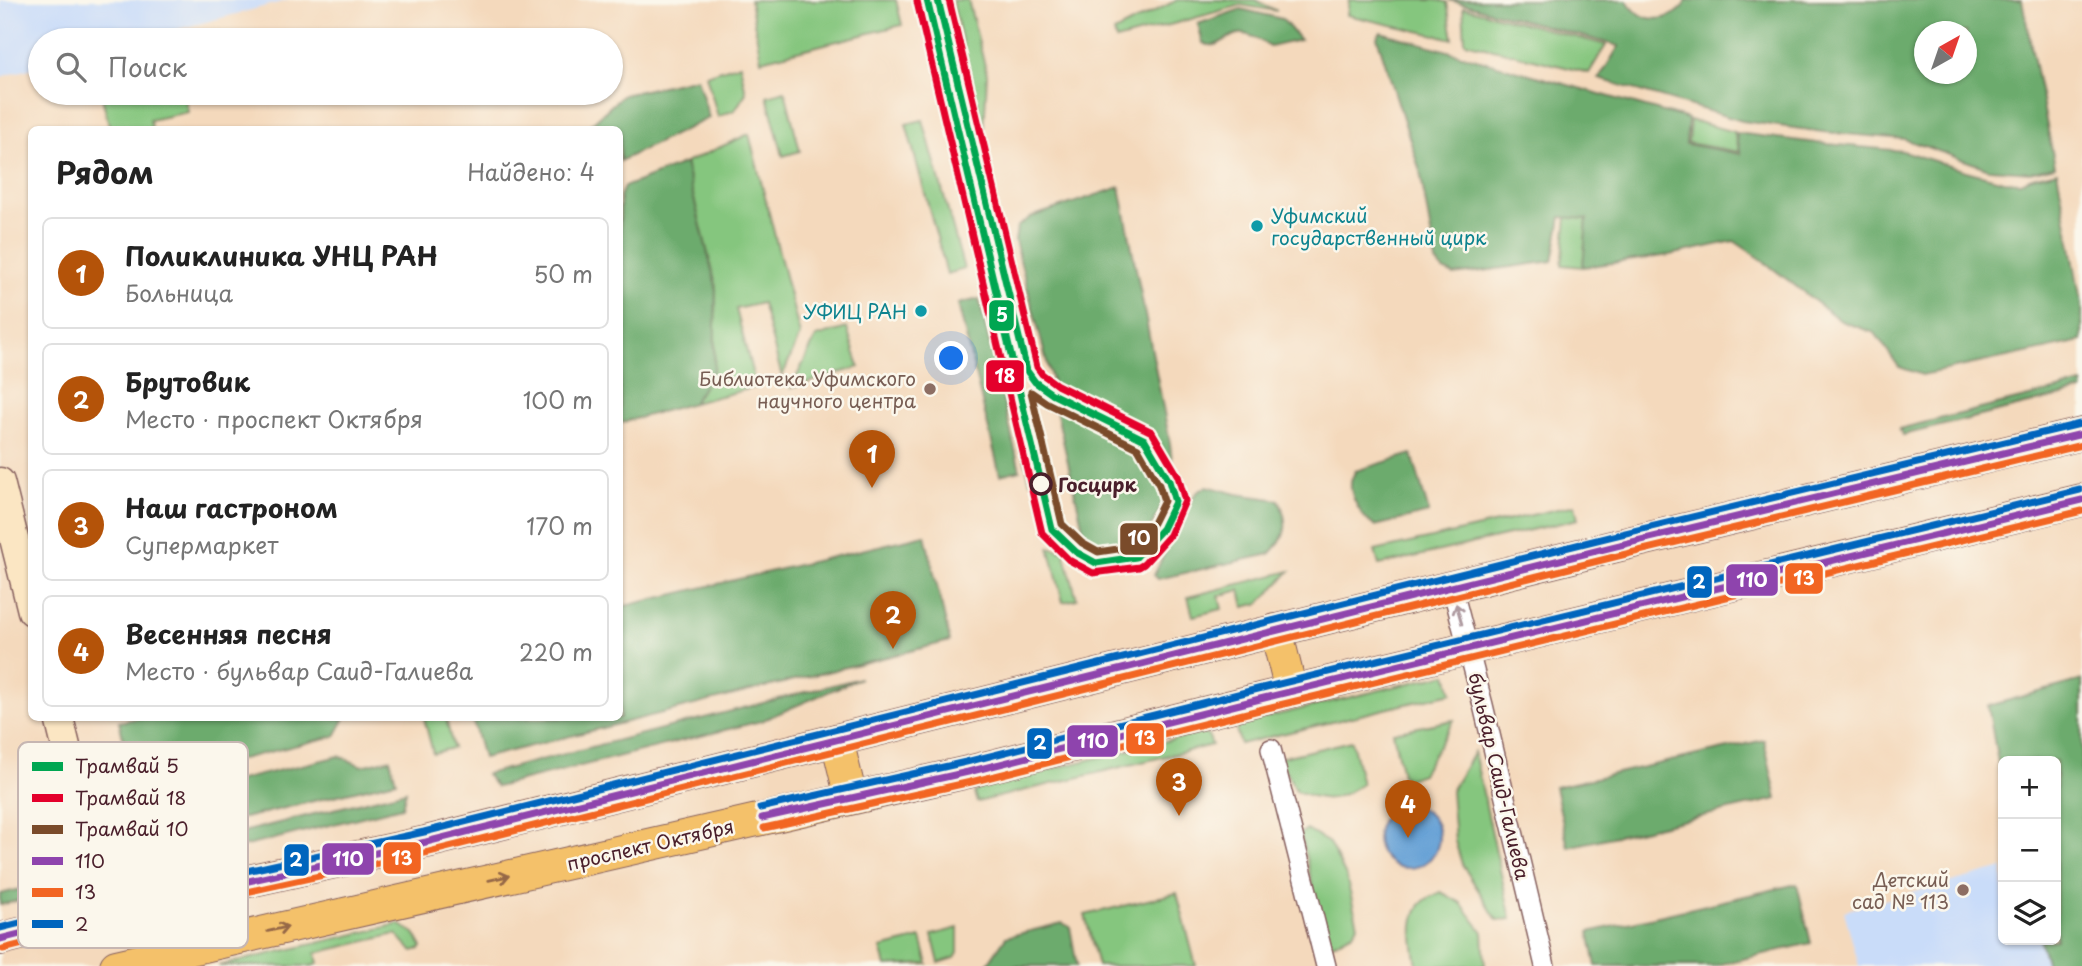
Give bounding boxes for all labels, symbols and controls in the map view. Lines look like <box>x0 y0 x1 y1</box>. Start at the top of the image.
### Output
north arrow <box>1914 21 1977 84</box>
search box <box>28 28 623 105</box>
text: Поиск <box>108 47 187 86</box>
icon: search <box>52 48 90 86</box>
text: Рядом <box>56 149 154 194</box>
text: Найдено: 4 <box>467 154 595 189</box>
place label: Уфимский государственный цирк <box>1271 201 1487 251</box>
marker: Уфимский государственный цирк <box>1249 218 1265 234</box>
text: Поликлиника УНЦ РАН <box>125 236 438 275</box>
text: 1 <box>76 256 87 291</box>
text: 50 m <box>533 256 593 291</box>
text: Больница <box>125 275 233 310</box>
place label: УФИЦ РАН <box>803 297 907 325</box>
line badge: 5 <box>988 299 1015 332</box>
text: 5 <box>996 300 1008 328</box>
marker: УФИЦ РАН <box>913 303 929 319</box>
your location <box>934 341 968 375</box>
line badge: 18 <box>985 359 1025 393</box>
text: 18 <box>995 361 1016 389</box>
text: Брутовик <box>125 362 250 401</box>
place label: Библиотека Уфимского научного центра <box>699 364 916 414</box>
marker: Библиотека Уфимского научного центра <box>922 381 938 397</box>
text: 2 <box>73 382 89 417</box>
text: 100 m <box>523 382 593 417</box>
text: Место · проспект Октября <box>125 401 423 436</box>
pin: 1 <box>849 430 895 488</box>
place label: Госцирк <box>1058 470 1137 498</box>
marker: Госцирк <box>1030 473 1052 495</box>
text: Наш гастроном <box>125 488 338 527</box>
text: 3 <box>73 508 89 543</box>
text: 170 m <box>526 508 593 543</box>
line badge: 10 <box>1119 522 1159 556</box>
text: 10 <box>1127 523 1151 551</box>
text: Супермаркет <box>125 527 279 562</box>
line badge: 13 <box>1784 562 1824 595</box>
line badge: 110 <box>1725 563 1779 597</box>
text: 13 <box>1793 563 1815 591</box>
line badge: 2 <box>1686 565 1713 599</box>
text: 110 <box>1736 565 1768 593</box>
text: 2 <box>1692 567 1706 595</box>
pin: 2 <box>870 591 916 649</box>
one-way arrow <box>1452 603 1465 625</box>
text: Весенняя песня <box>125 614 332 653</box>
text: 4 <box>73 634 89 669</box>
text: 220 m <box>519 634 593 669</box>
text: Место · бульвар Саид-Галиева <box>125 653 473 688</box>
street label: бульвар Саид-Галиева <box>1463 670 1538 883</box>
line badge: 13 <box>1125 722 1165 755</box>
text: 13 <box>1134 723 1156 751</box>
line badge: 110 <box>1066 724 1119 758</box>
text: 110 <box>1077 726 1109 754</box>
line badge: 2 <box>1026 727 1053 760</box>
text: 2 <box>1033 728 1047 756</box>
legend <box>18 742 248 948</box>
text: Трамвай 5 <box>75 751 179 779</box>
map controls <box>1998 756 2061 945</box>
button: + <box>1998 756 2061 819</box>
pin: 3 <box>1156 758 1202 816</box>
pin: 4 <box>1385 780 1431 838</box>
text: Трамвай 18 <box>75 783 186 811</box>
street label: проспект Октября <box>564 811 736 877</box>
text: Трамвай 10 <box>75 814 188 842</box>
button: − <box>1998 819 2061 882</box>
line badge: 13 <box>382 841 422 875</box>
line badge: 110 <box>321 842 375 876</box>
line badge: 2 <box>283 843 310 877</box>
text: 13 <box>391 843 413 871</box>
text: 110 <box>332 844 364 872</box>
text: 2 <box>289 845 303 873</box>
text: 110 <box>75 846 105 874</box>
place label: Детский сад № 113 <box>1852 865 1949 915</box>
one-way arrow <box>487 871 510 885</box>
text: 13 <box>75 877 96 905</box>
marker: Детский сад № 113 <box>1955 882 1971 898</box>
button: layers <box>1998 882 2061 945</box>
text: 2 <box>75 909 88 937</box>
one-way arrow <box>266 922 289 935</box>

